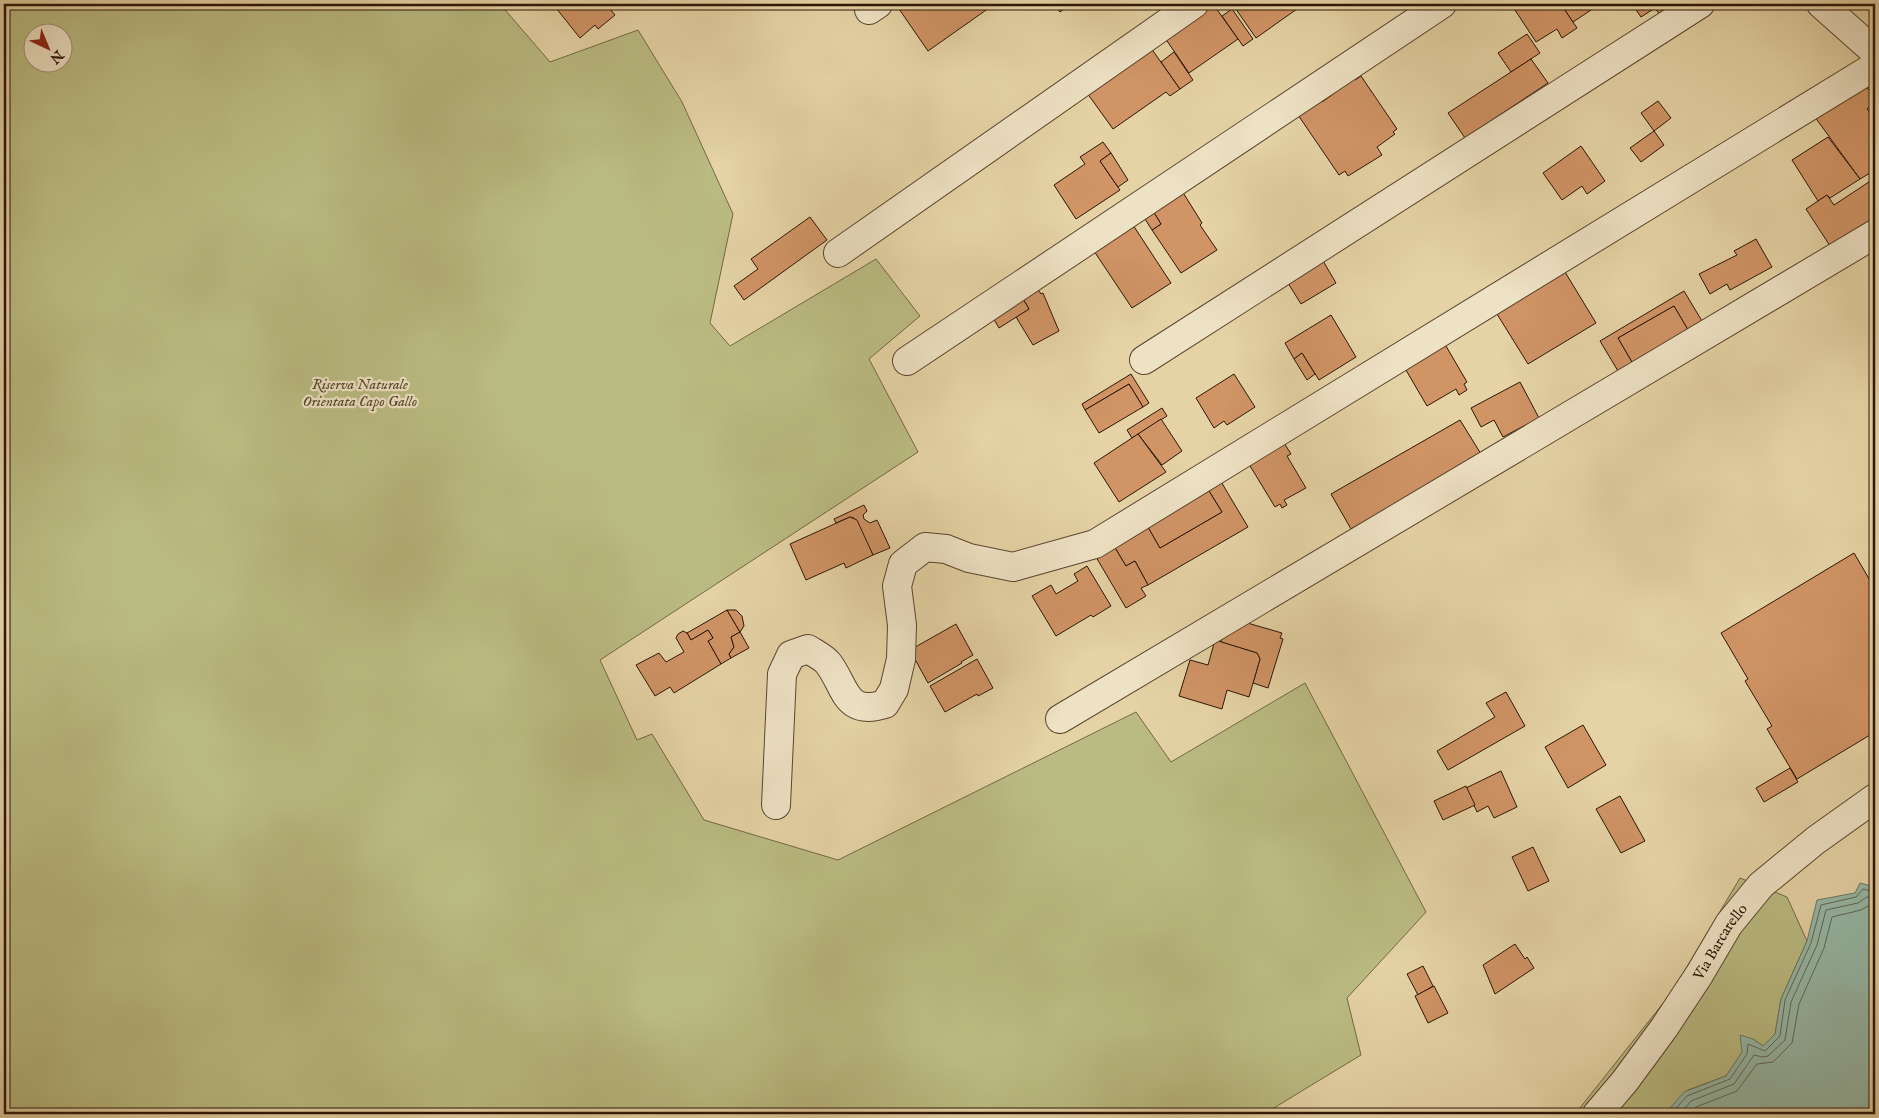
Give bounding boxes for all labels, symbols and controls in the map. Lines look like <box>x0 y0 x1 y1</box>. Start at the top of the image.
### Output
north arrow <box>22 22 72 72</box>
text: N <box>46 45 68 67</box>
park label: Riserva Naturale Orientata Capo Gallo <box>303 375 417 411</box>
street label: Via Barcarello <box>1688 900 1751 984</box>

